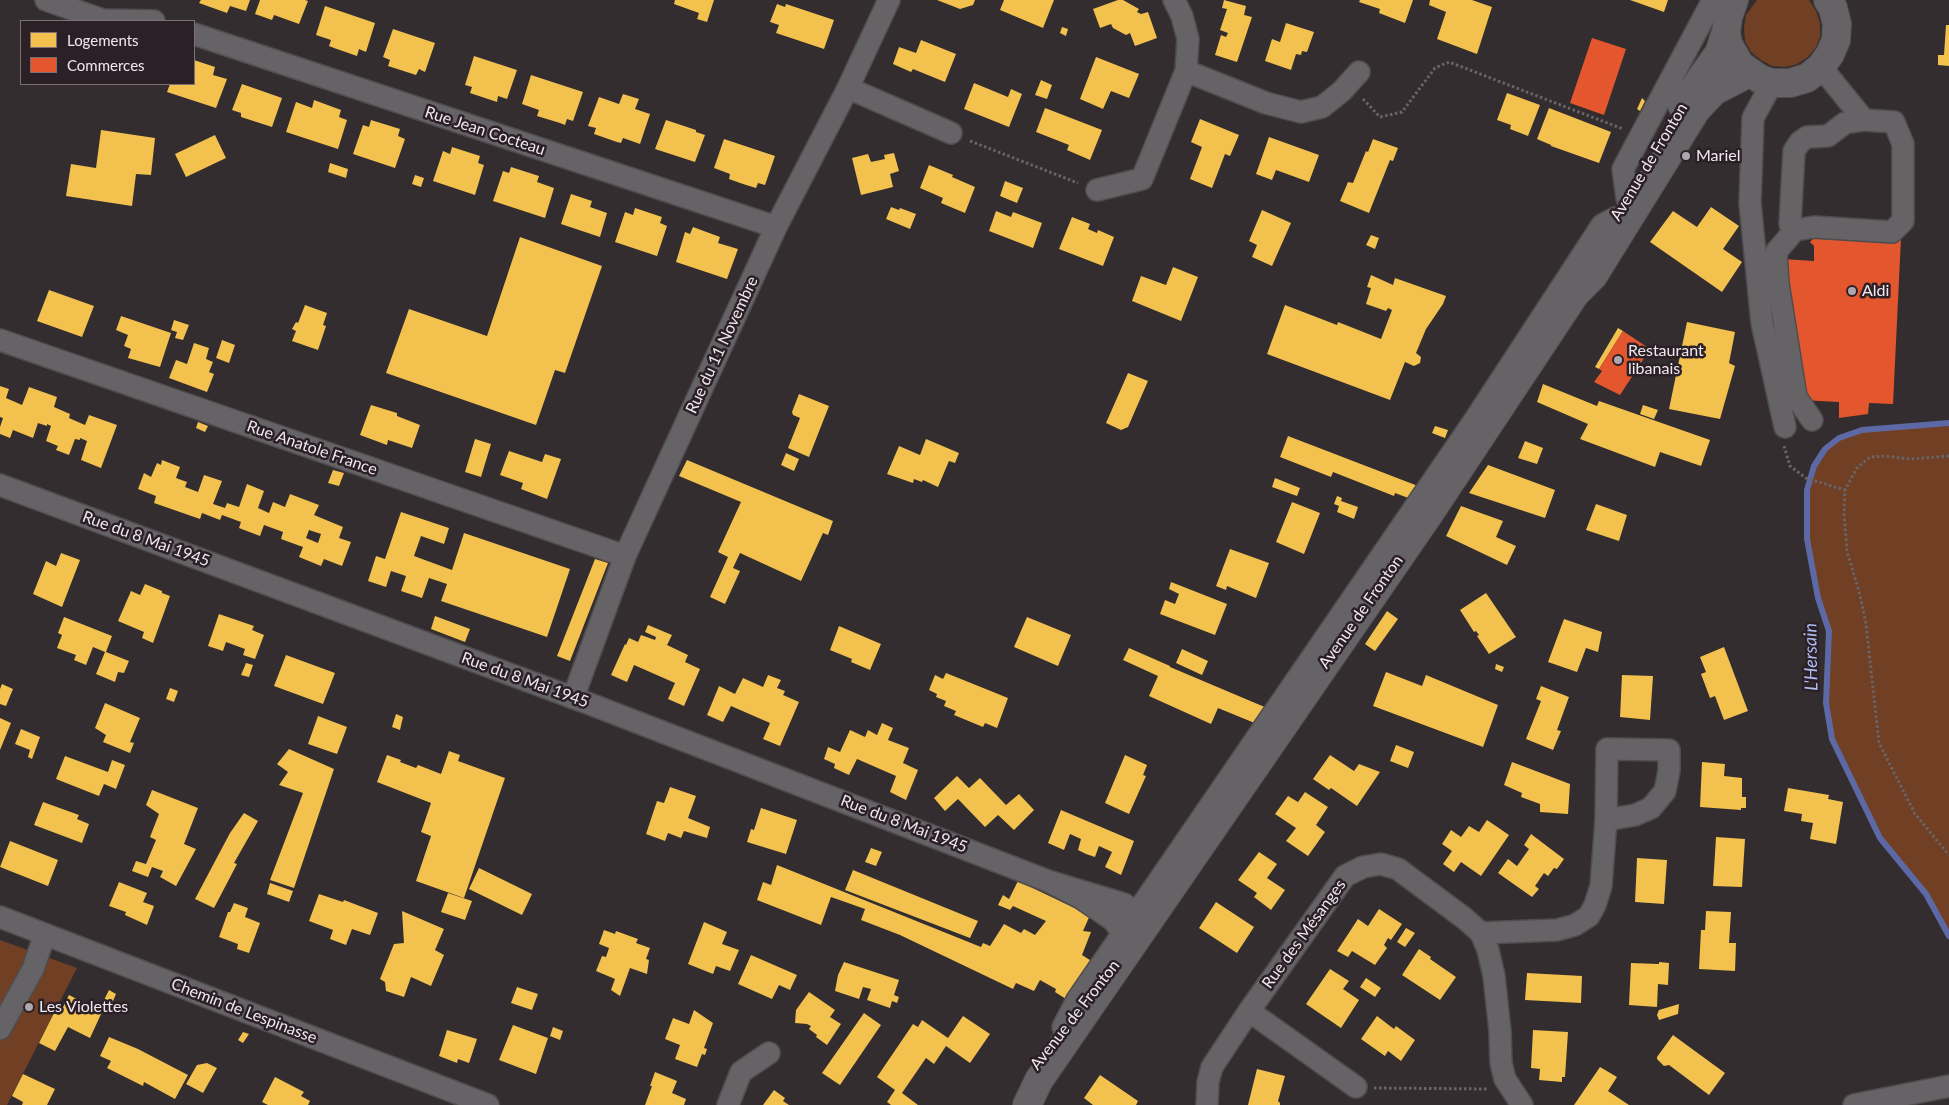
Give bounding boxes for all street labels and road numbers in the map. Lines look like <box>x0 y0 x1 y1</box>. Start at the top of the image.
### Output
street label: Avenue de Fronton <box>1606 100 1692 224</box>
street label: Rue Jean Cocteau <box>422 103 548 159</box>
street label: Rue du 11 Novembre <box>682 273 762 417</box>
street label: Rue Anatole France <box>244 417 380 479</box>
street label: Rue du 8 Mai 1945 <box>80 507 212 571</box>
street label: Avenue de Fronton <box>1315 552 1407 672</box>
street label: Rue du 8 Mai 1945 <box>459 648 591 712</box>
street label: Rue du 8 Mai 1945 <box>838 791 970 857</box>
street label: Rue des Mésanges <box>1258 876 1350 992</box>
street label: Avenue de Fronton <box>1026 956 1124 1074</box>
street label: Chemin de Lespinasse <box>168 974 320 1048</box>

